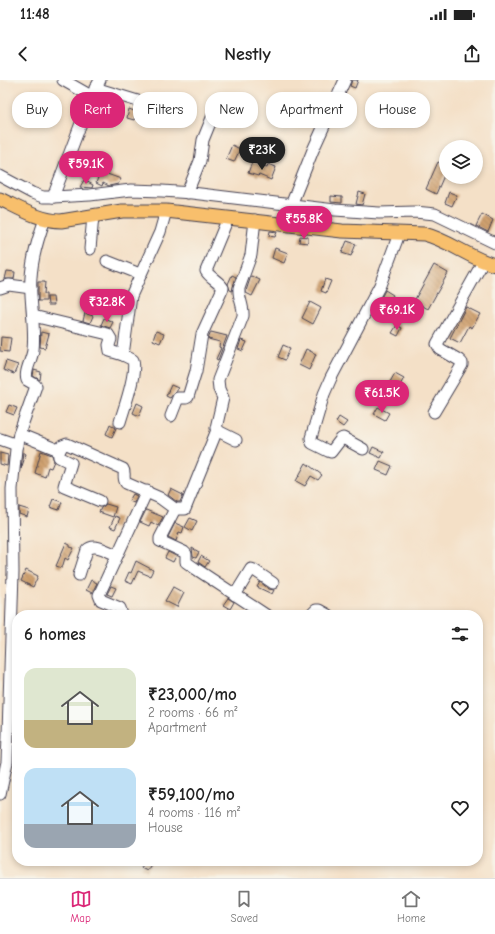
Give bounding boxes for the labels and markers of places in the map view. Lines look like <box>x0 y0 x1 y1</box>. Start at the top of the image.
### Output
pin: ₹23K <box>238 137 286 171</box>
pin: ₹59.1K <box>53 151 119 185</box>
pin: ₹55.8K <box>271 206 337 240</box>
pin: ₹32.8K <box>74 289 140 323</box>
pin: ₹69.1K <box>364 297 430 331</box>
pin: ₹61.5K <box>349 380 415 414</box>

